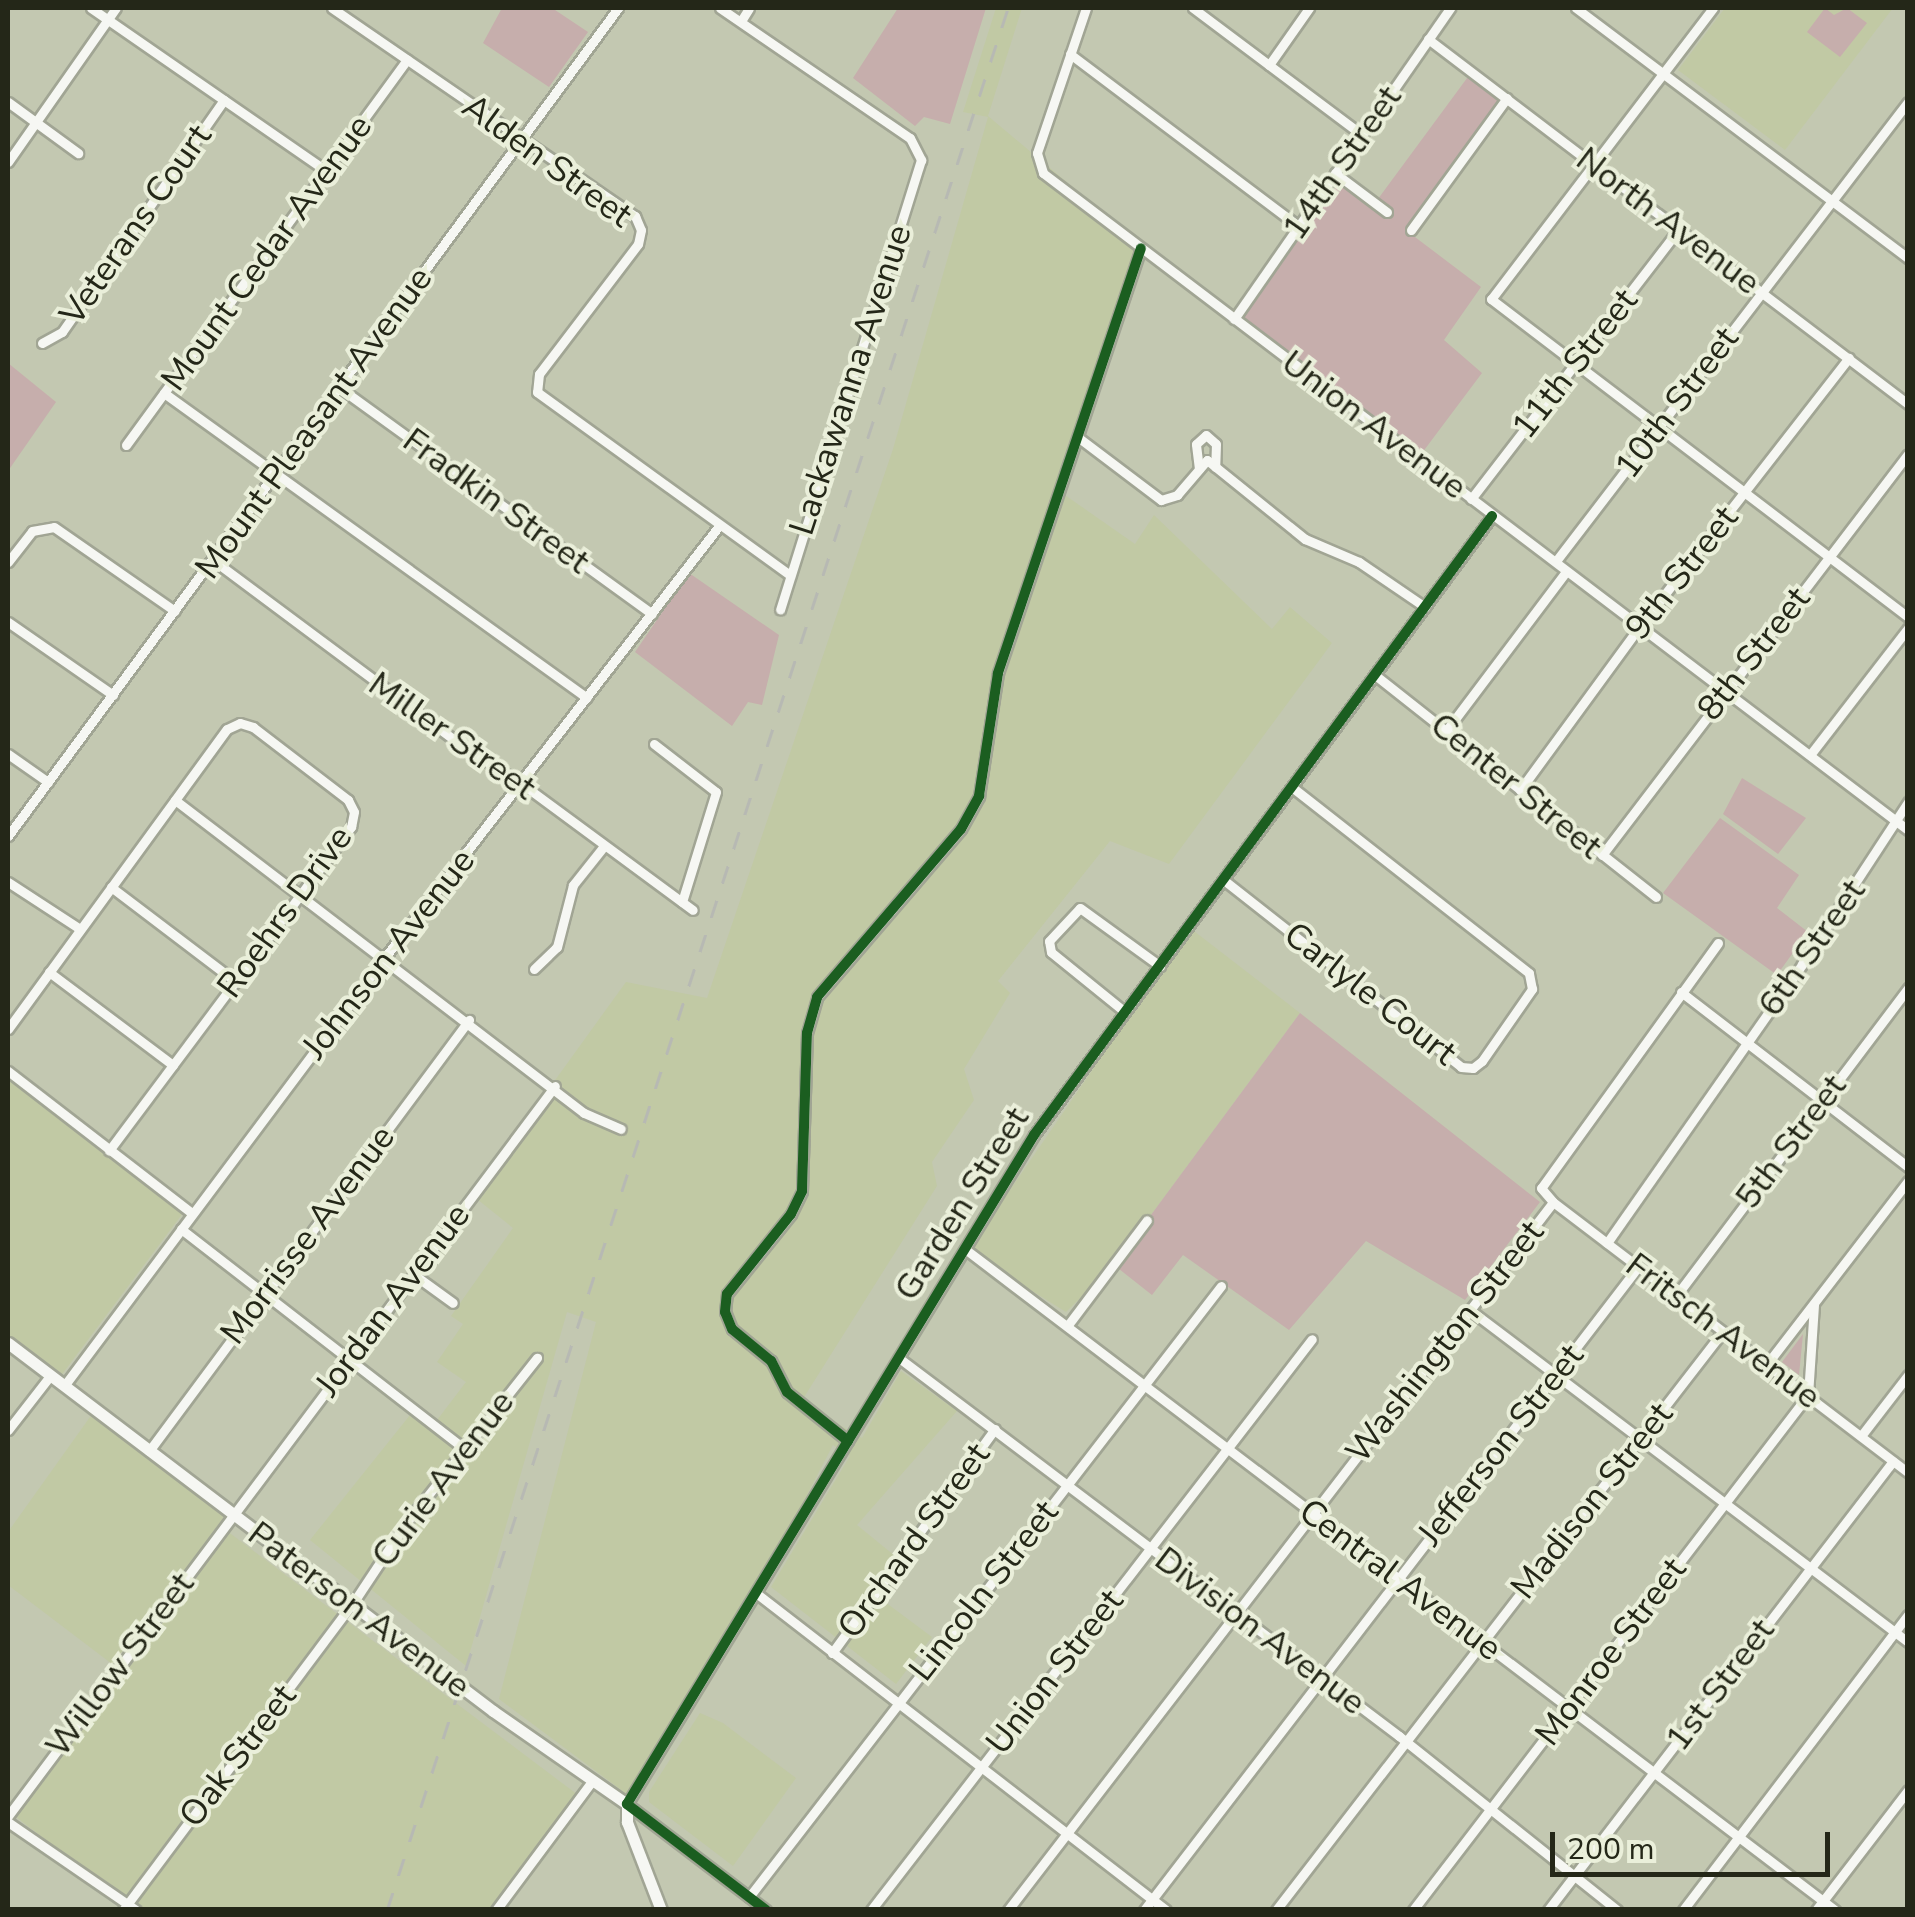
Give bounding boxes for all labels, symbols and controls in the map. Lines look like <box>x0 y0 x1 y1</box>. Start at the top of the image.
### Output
street label: 14th Street <box>1274 78 1410 248</box>
street label: Alden Street <box>454 85 640 237</box>
street label: Mount Cedar Avenue <box>153 107 381 399</box>
street label: Veterans Court <box>51 117 221 333</box>
street label: North Avenue <box>1568 138 1768 304</box>
street label: Lackawanna Avenue <box>781 220 921 540</box>
street label: Mount Pleasant Avenue <box>187 259 441 587</box>
street label: 11th Street <box>1503 281 1647 447</box>
street label: 10th Street <box>1606 319 1748 487</box>
street label: Union Avenue <box>1273 342 1475 508</box>
street label: Fradkin Street <box>395 419 597 583</box>
street label: 9th Street <box>1617 498 1747 648</box>
street label: 8th Street <box>1689 579 1819 729</box>
street label: Miller Street <box>360 663 544 809</box>
street label: Center Street <box>1422 704 1610 868</box>
street label: Roehrs Drive <box>209 818 361 1006</box>
street label: Johnson Avenue <box>294 841 484 1067</box>
street label: 6th Street <box>1750 871 1874 1025</box>
street label: Carlyle Court <box>1276 914 1464 1074</box>
street label: 5th Street <box>1727 1066 1855 1218</box>
street label: Garden Street <box>886 1100 1038 1308</box>
street label: Morrisse Avenue <box>212 1117 404 1353</box>
street label: Jordan Avenue <box>307 1195 479 1405</box>
street label: Washington Street <box>1337 1212 1553 1472</box>
street label: Fritsch Avenue <box>1617 1244 1829 1418</box>
street label: Jefferson Street <box>1409 1336 1593 1554</box>
street label: Curie Avenue <box>363 1382 523 1576</box>
street label: Madison Street <box>1502 1394 1682 1608</box>
street label: Orchard Street <box>829 1435 999 1647</box>
street label: Central Avenue <box>1291 1490 1509 1670</box>
street label: Lincoln Street <box>901 1493 1067 1689</box>
street label: Paterson Avenue <box>240 1513 478 1707</box>
street label: Division Avenue <box>1146 1538 1374 1724</box>
street label: Monroe Street <box>1527 1550 1695 1754</box>
street label: Willow Street <box>37 1564 203 1766</box>
street label: Union Street <box>978 1581 1132 1763</box>
street label: 1st Street <box>1657 1611 1783 1759</box>
street label: Oak Street <box>171 1677 305 1835</box>
scale bar <box>1555 1812 1835 1874</box>
text: 200 m <box>1567 1829 1654 1870</box>

